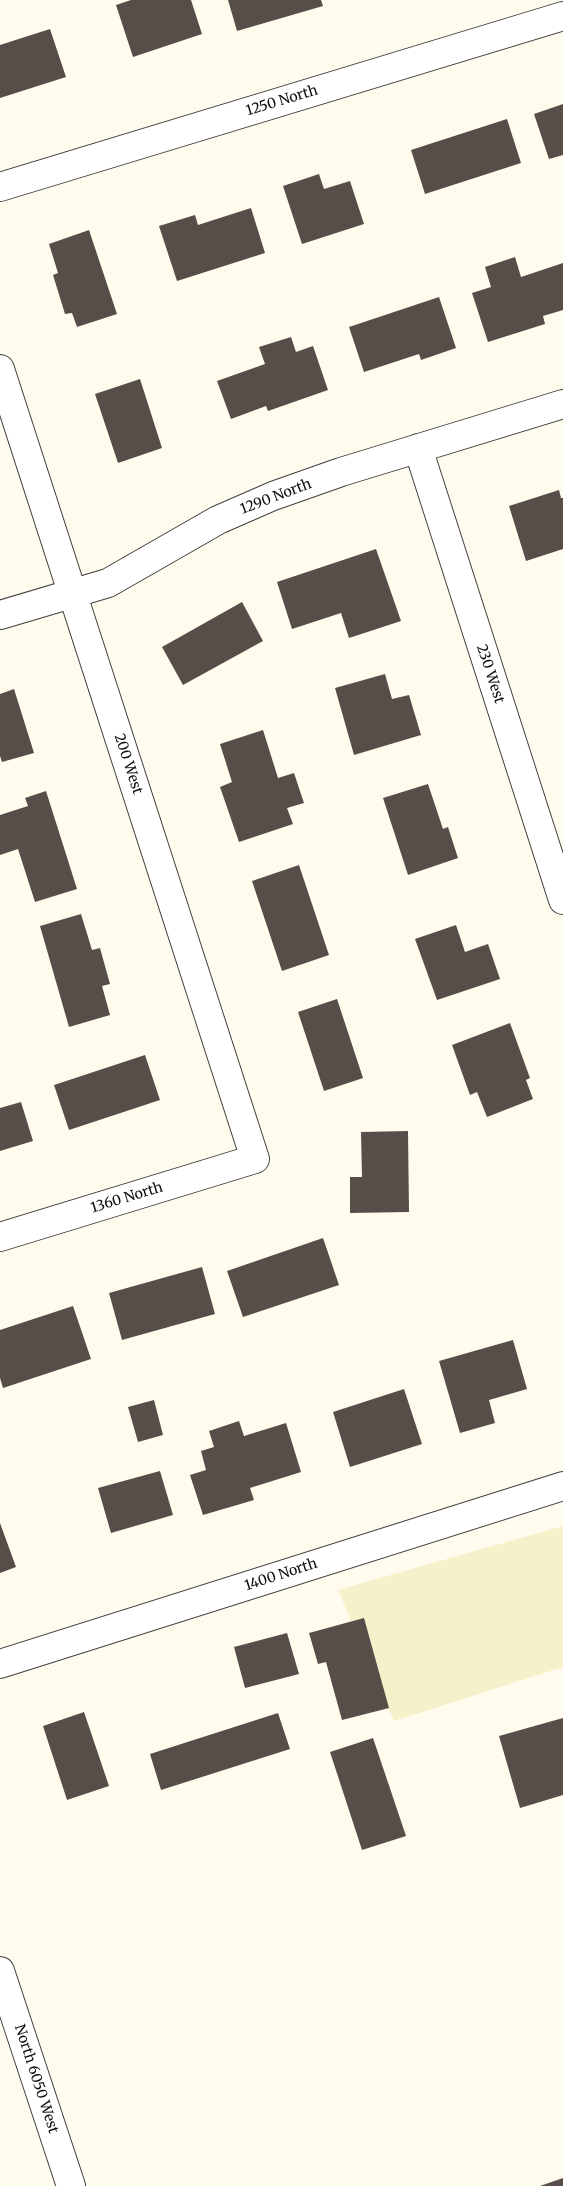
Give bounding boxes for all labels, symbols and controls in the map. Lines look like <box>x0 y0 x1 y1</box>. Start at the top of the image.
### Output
street label: 1250 North <box>244 82 320 120</box>
street label: 1290 North <box>238 476 314 518</box>
street label: 230 West <box>473 642 507 706</box>
street label: 200 West <box>110 732 146 796</box>
street label: 1360 North <box>89 1179 165 1217</box>
street label: 1400 North <box>243 1555 319 1595</box>
street label: North 6050 West <box>10 2022 62 2136</box>

